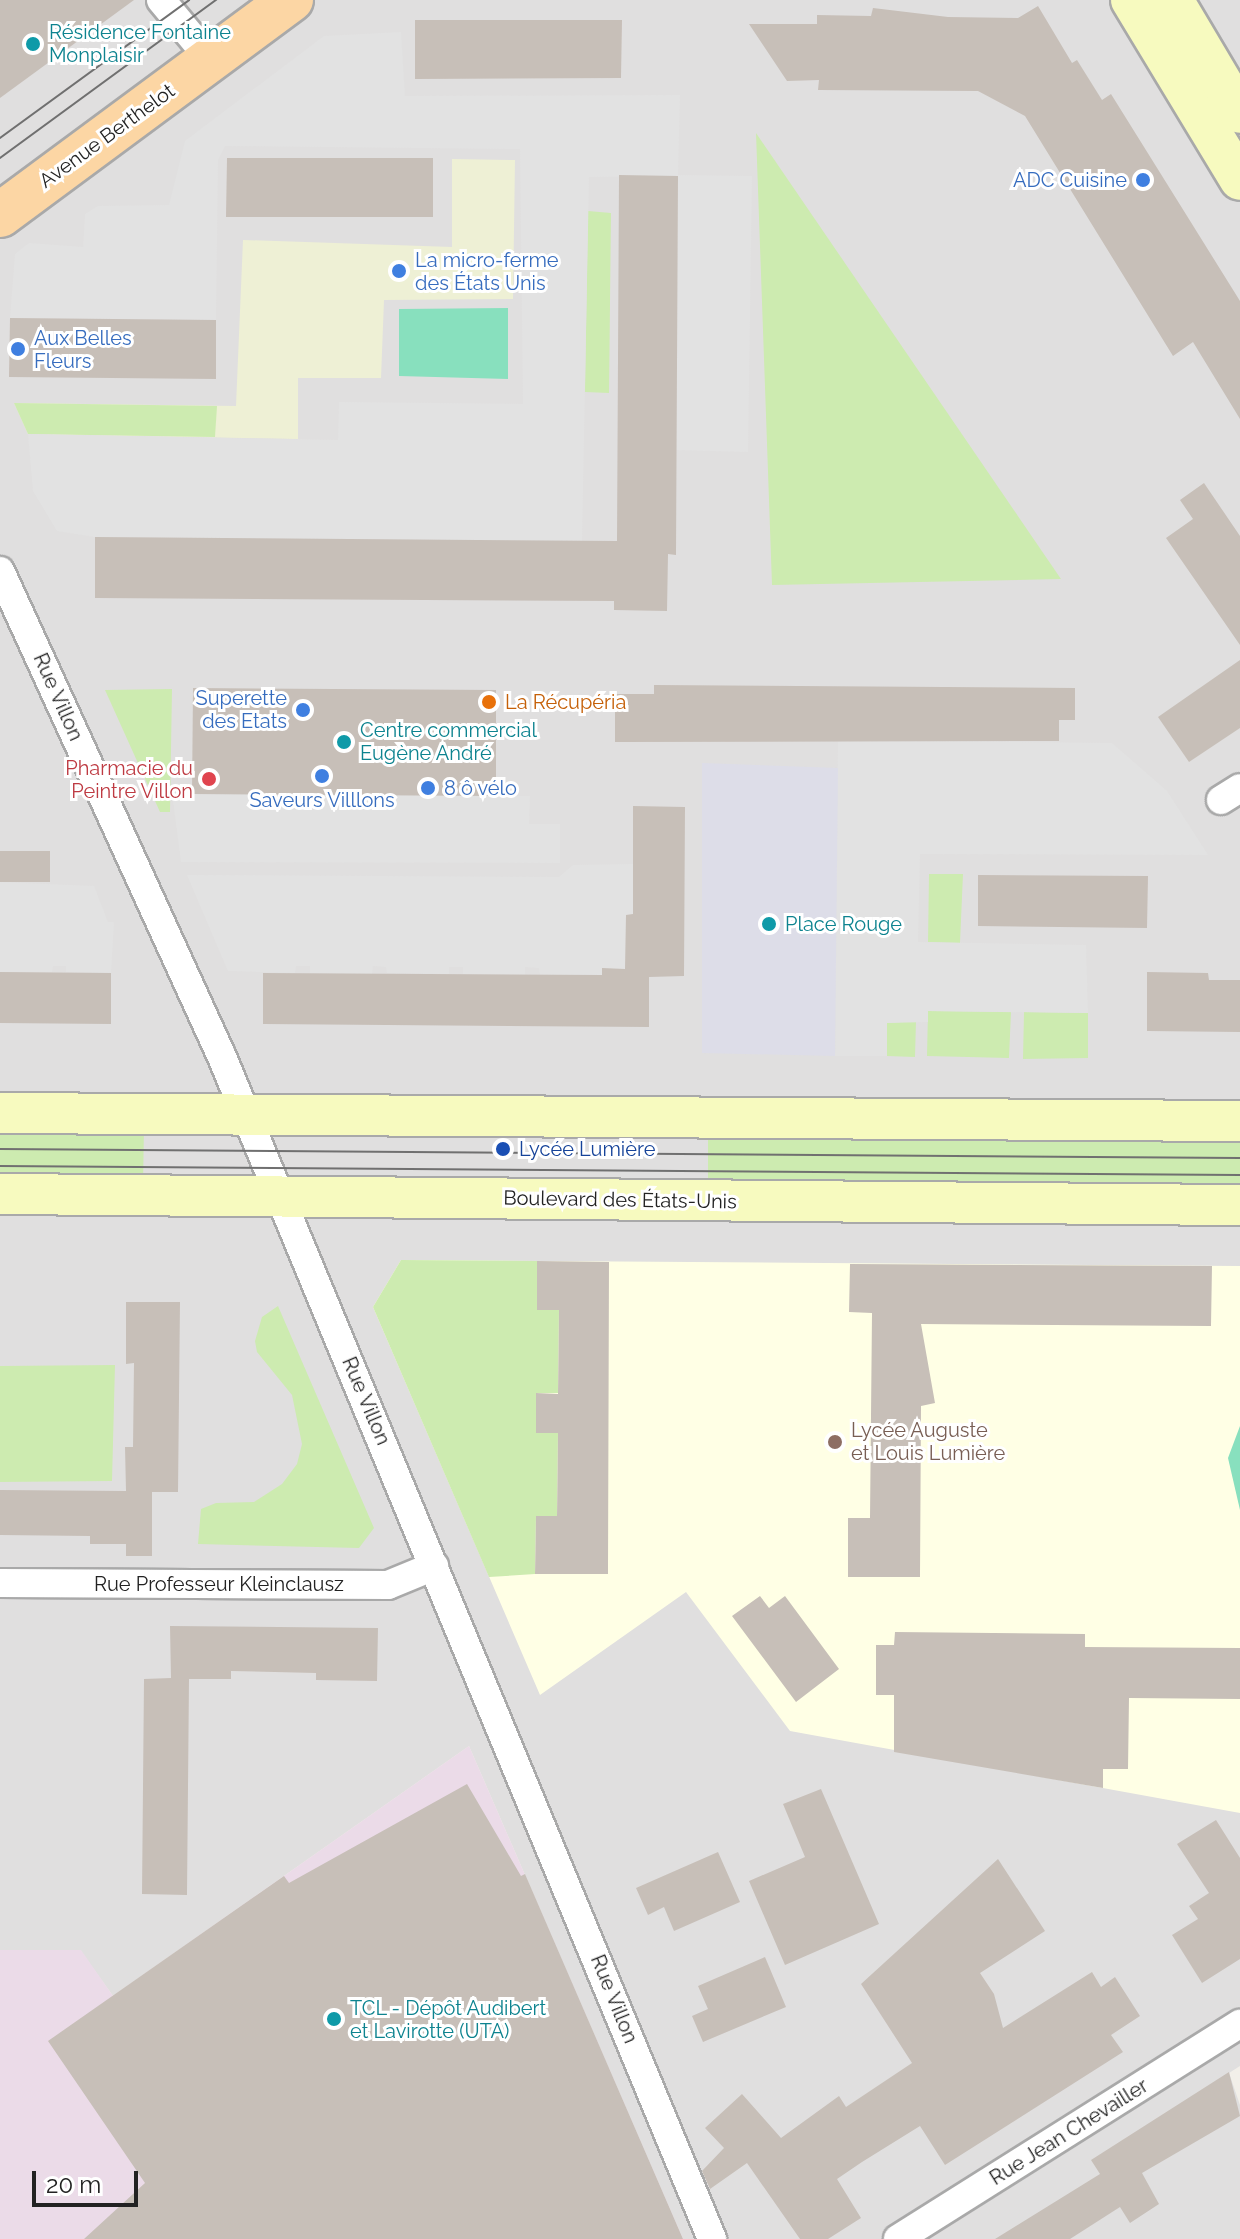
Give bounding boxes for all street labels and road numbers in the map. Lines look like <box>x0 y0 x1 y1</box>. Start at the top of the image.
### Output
street label: Avenue Berthelot <box>35 79 179 193</box>
street label: Rue Villon <box>28 649 88 745</box>
street label: Boulevard des États-Unis <box>503 1186 737 1214</box>
street label: Rue Villon <box>337 1353 395 1449</box>
street label: Rue Professeur Kleinclausz <box>94 1572 344 1596</box>
street label: Rue Villon <box>585 1951 643 2047</box>
street label: Rue Jean Chevailler <box>985 2073 1153 2191</box>

